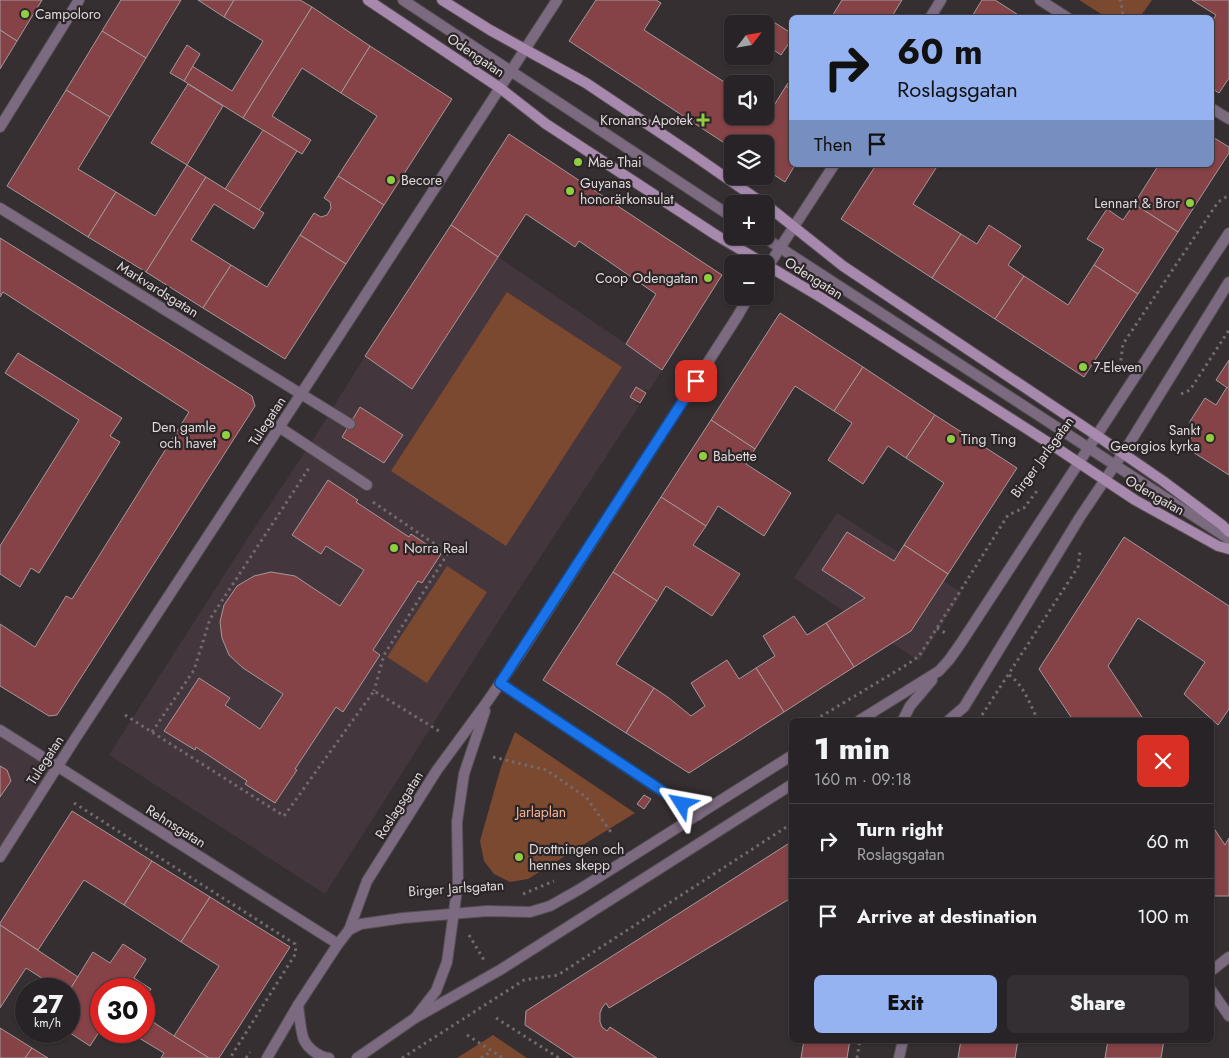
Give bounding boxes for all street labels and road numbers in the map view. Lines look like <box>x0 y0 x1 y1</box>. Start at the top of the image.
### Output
street label: Odengatan <box>443 28 509 82</box>
street label: Odengatan <box>781 252 847 304</box>
street label: Markvardsgatan <box>113 256 203 322</box>
street label: Tulegatan <box>244 392 290 450</box>
street label: Birger Jarlsgatan <box>1006 412 1078 502</box>
street label: Odengatan <box>1122 470 1188 520</box>
street label: Tulegatan <box>22 731 68 789</box>
street label: Roslagsgatan <box>370 767 428 843</box>
street label: Rehnsgatan <box>142 800 210 852</box>
street label: Birger Jarlsgatan <box>407 875 505 901</box>

